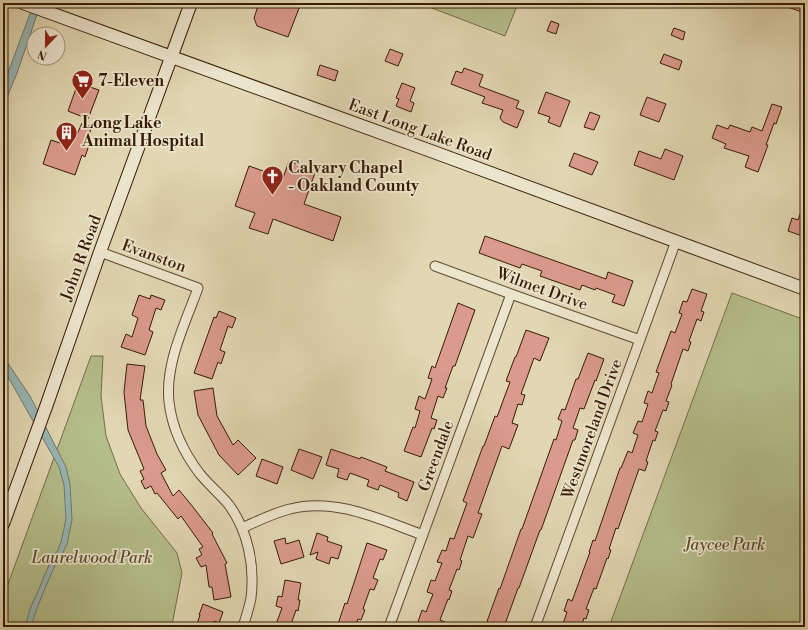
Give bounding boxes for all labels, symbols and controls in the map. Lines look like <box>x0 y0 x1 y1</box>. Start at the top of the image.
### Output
north arrow <box>26 26 66 66</box>
text: N <box>36 46 49 62</box>
supermarket icon: 7-Eleven <box>70 68 96 101</box>
place label: 7-Eleven <box>98 71 164 91</box>
street label: East Long Lake Road <box>345 95 495 165</box>
place label: Long Lake Animal Hospital <box>81 113 205 151</box>
building icon: Long Lake Animal Hospital <box>54 119 80 152</box>
place label: Calvary Chapel - Oakland County <box>288 158 420 196</box>
church icon: Calvary Chapel - Oakland County <box>259 164 285 197</box>
street label: John R Road <box>56 212 106 304</box>
street label: Evanston <box>119 235 189 277</box>
street label: Wilmet Drive <box>493 263 590 315</box>
street label: Westmoreland Drive <box>557 356 627 503</box>
street label: Greendale <box>414 418 458 494</box>
park label: Jaycee Park <box>683 535 765 555</box>
park label: Laurelwood Park <box>31 548 152 568</box>

